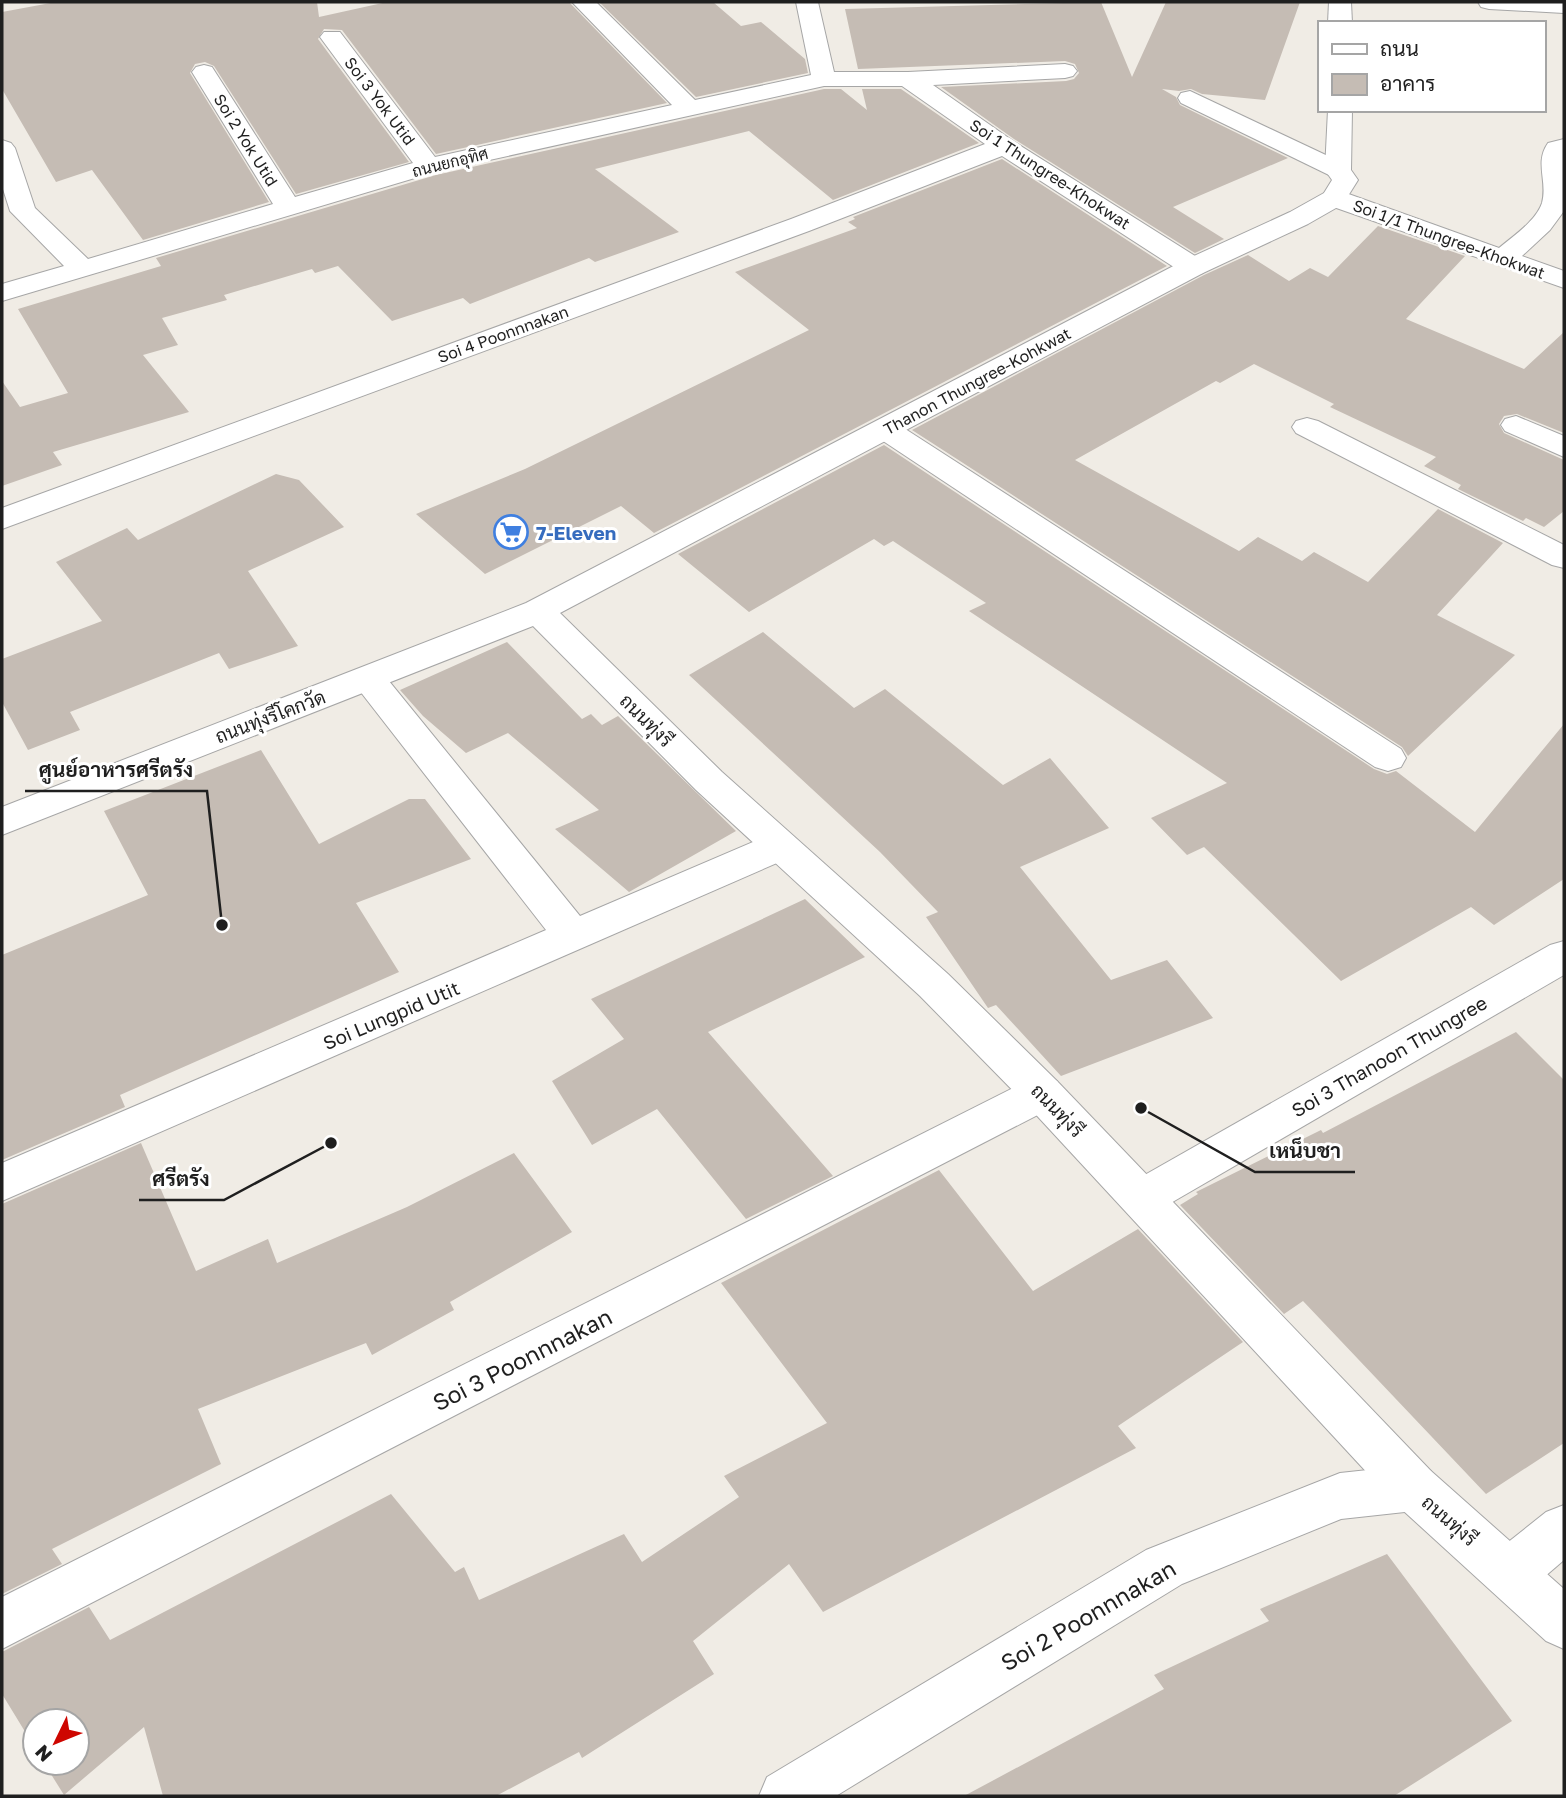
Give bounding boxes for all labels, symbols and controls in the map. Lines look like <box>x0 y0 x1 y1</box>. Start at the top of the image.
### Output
legend <box>1318 21 1545 112</box>
text: ถนน <box>1380 35 1419 61</box>
street label: Soi 3 Yok Utid <box>340 53 420 149</box>
text: อาคาร <box>1380 70 1436 96</box>
street label: Soi 2 Yok Utid <box>210 90 282 190</box>
street label: Soi 1 Thungree-Khokwat <box>966 115 1134 233</box>
street label: ถนนยกอุทิศ <box>410 143 491 183</box>
street label: Soi 1/1 Thungree-Khokwat <box>1350 195 1548 283</box>
street label: Soi 4 Poonnnakan <box>435 301 571 367</box>
street label: Thanon Thungree-Kohkwat <box>880 323 1074 439</box>
supermarket icon: 7-Eleven <box>492 513 530 551</box>
place label: 7-Eleven <box>536 521 616 544</box>
street label: ถนนทุ่งรีโคกวัด <box>212 684 329 749</box>
street label: ถนนทุ่งรี <box>614 689 678 753</box>
callout: ศูนย์อาหารศรีตรัง <box>25 749 207 791</box>
text: ศูนย์อาหารศรีตรัง <box>39 756 193 784</box>
street label: Soi Lungpid Utit <box>319 976 463 1054</box>
street label: Soi 3 Thanoon Thungree <box>1287 991 1491 1121</box>
street label: ถนนทุ่งรี <box>1026 1078 1089 1143</box>
callout: เหน็บชา <box>1255 1130 1355 1172</box>
text: เหน็บชา <box>1269 1137 1341 1163</box>
callout: ศรีตรัง <box>139 1158 224 1200</box>
text: ศรีตรัง <box>152 1165 210 1191</box>
street label: Soi 3 Poonnnakan <box>428 1302 616 1416</box>
street label: ถนนทุ่งรี <box>1416 1490 1482 1552</box>
street label: Soi 2 Poonnnakan <box>996 1554 1180 1676</box>
north arrow <box>21 1707 91 1777</box>
text: N <box>30 1741 57 1767</box>

